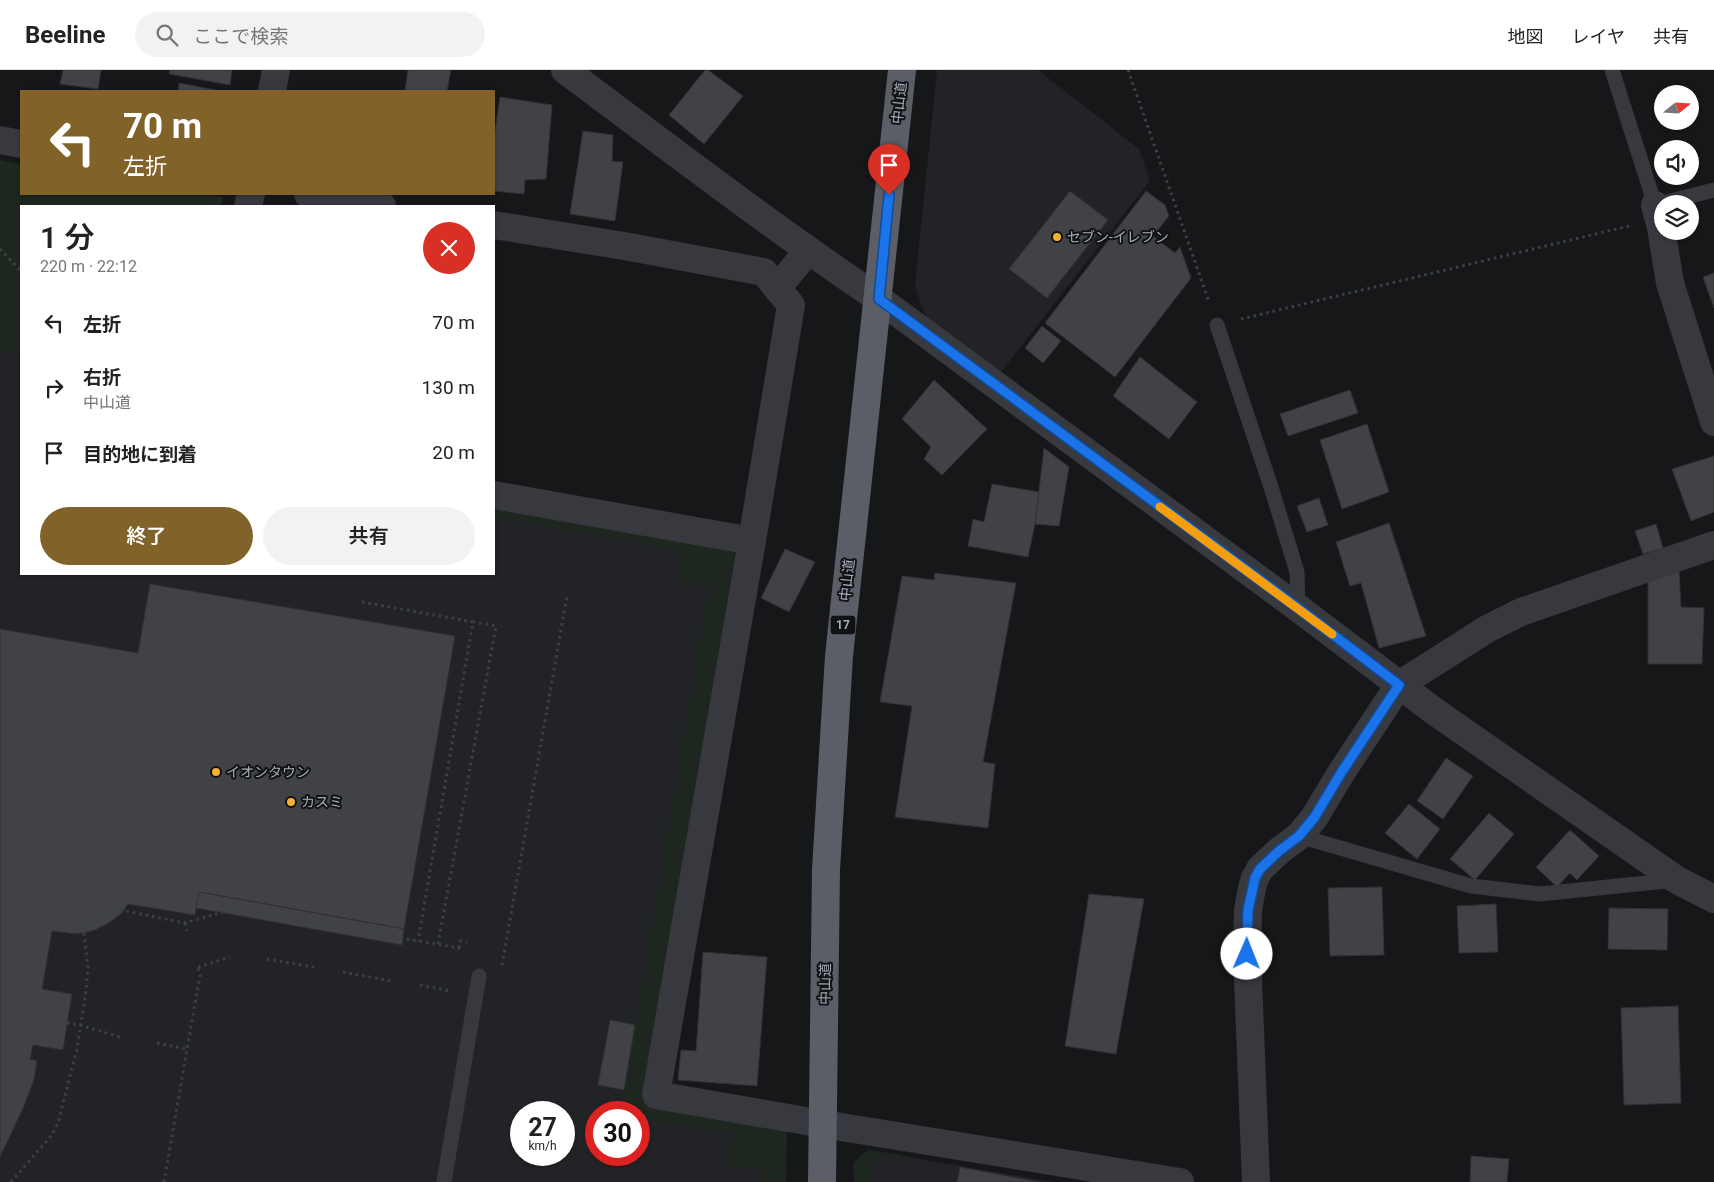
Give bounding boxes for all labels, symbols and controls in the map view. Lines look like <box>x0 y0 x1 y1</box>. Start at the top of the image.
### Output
search box <box>135 12 485 57</box>
text: Beeline <box>25 21 105 49</box>
icon: search <box>153 21 181 49</box>
text: ここで検索 <box>193 25 288 48</box>
text: 地図 <box>1508 26 1544 47</box>
text: レイヤ <box>1572 26 1625 47</box>
text: 共有 <box>1653 26 1689 47</box>
street label: 中山道 <box>889 81 909 125</box>
north arrow <box>1654 85 1699 130</box>
map controls <box>1654 85 1699 240</box>
text: 70 m <box>123 106 202 147</box>
icon: left <box>40 110 105 175</box>
button: sound <box>1654 140 1699 185</box>
pin <box>868 144 910 195</box>
icon: arrive <box>875 151 903 179</box>
text: 左折 <box>123 154 167 179</box>
button: layers <box>1654 195 1699 240</box>
text: 1 分 <box>40 220 95 255</box>
button: close <box>423 222 475 274</box>
place label: セブン-イレブン <box>1067 229 1169 245</box>
marker: セブン-イレブン <box>1051 231 1063 243</box>
text: 220 m · 22:12 <box>40 257 137 276</box>
icon: left <box>40 309 68 337</box>
text: 70 m <box>432 311 475 334</box>
text: 左折 <box>83 313 121 336</box>
text: 右折 <box>83 366 121 389</box>
icon: right <box>40 374 68 402</box>
text: 130 m <box>422 376 475 399</box>
text: 中山道 <box>83 393 131 412</box>
icon: arrive <box>40 439 68 467</box>
text: 20 m <box>432 441 475 464</box>
text: 目的地に到着 <box>83 443 197 466</box>
button: 終了 <box>40 507 253 565</box>
button: 共有 <box>263 507 475 565</box>
street label: 中山道 <box>837 558 857 602</box>
road number: 17 <box>830 616 856 634</box>
place label: イオンタウン <box>226 764 310 780</box>
marker: イオンタウン <box>210 766 222 778</box>
place label: カスミ <box>301 794 343 810</box>
marker: カスミ <box>285 796 297 808</box>
position arrow <box>1220 927 1272 979</box>
street label: 中山道 <box>817 963 833 1005</box>
speed limit sign: 30 <box>585 1101 650 1166</box>
text: 27 <box>528 1113 557 1142</box>
text: km/h <box>528 1139 557 1153</box>

